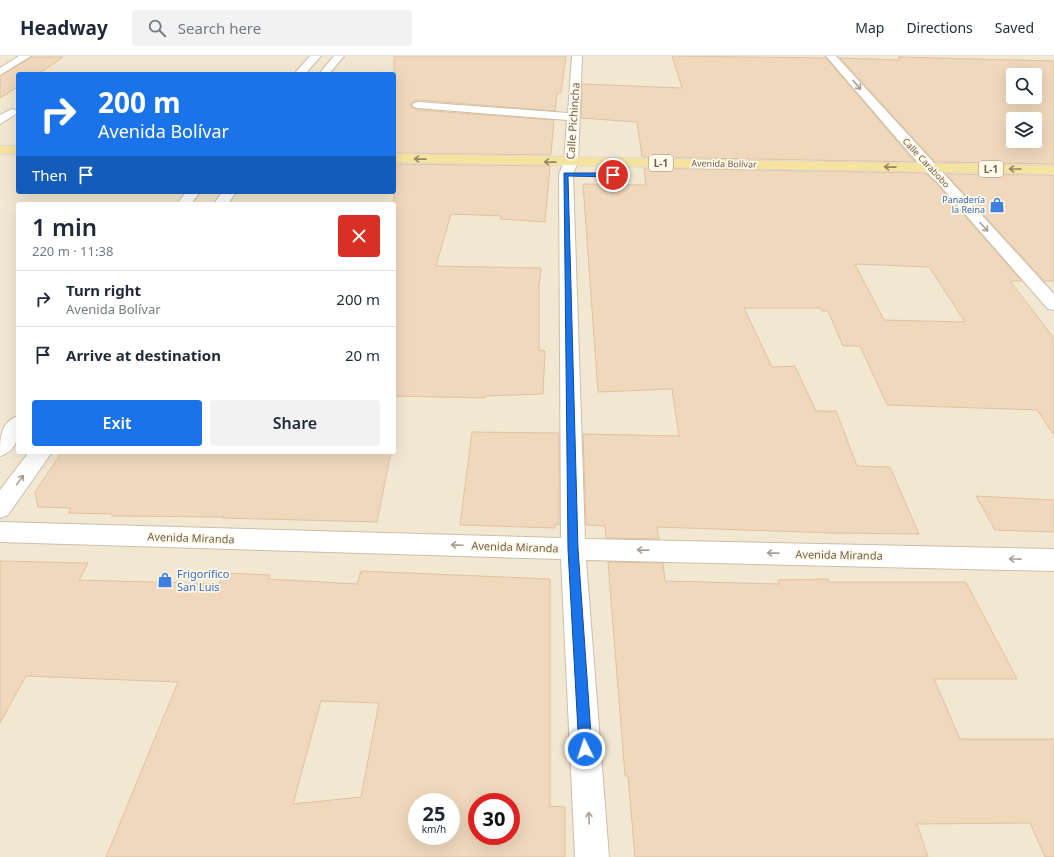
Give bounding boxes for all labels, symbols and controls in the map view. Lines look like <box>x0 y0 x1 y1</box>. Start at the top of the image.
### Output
search box <box>132 10 412 46</box>
text: Headway <box>20 15 108 41</box>
icon: search <box>146 17 168 39</box>
text: Search here <box>178 18 261 38</box>
text: Map <box>855 18 884 37</box>
text: Directions <box>906 18 973 37</box>
text: Saved <box>995 18 1034 37</box>
map controls <box>1006 68 1042 148</box>
button: search <box>1006 68 1042 104</box>
one-way arrow <box>852 80 861 91</box>
street label: Calle Pichincha <box>562 82 583 160</box>
text: 200 m <box>98 83 181 121</box>
icon: right <box>32 88 84 140</box>
button: layers <box>1006 112 1042 148</box>
text: Avenida Bolívar <box>98 119 229 143</box>
street label: Calle Carabobo <box>900 135 953 191</box>
one-way arrow <box>414 155 427 163</box>
road number: L-1 <box>649 155 673 171</box>
street label: Avenida Bolívar <box>691 156 757 171</box>
one-way arrow <box>544 158 557 165</box>
pin <box>596 158 630 192</box>
road number: L-1 <box>979 161 1003 177</box>
one-way arrow <box>884 163 897 171</box>
icon: arrive <box>75 164 97 186</box>
icon: arrive <box>602 164 624 186</box>
text: Then <box>32 165 67 185</box>
one-way arrow <box>1009 165 1022 173</box>
place label: Panadería la Reina <box>942 193 985 216</box>
shop icon: Panadería la Reina <box>988 196 1006 214</box>
text: 1 min <box>32 210 97 243</box>
button: close <box>338 215 380 257</box>
one-way arrow <box>979 221 988 232</box>
text: 220 m · 11:38 <box>32 242 113 260</box>
text: Turn right <box>66 280 141 300</box>
icon: right <box>32 288 54 310</box>
text: 200 m <box>336 289 380 309</box>
text: Avenida Bolívar <box>66 300 161 318</box>
icon: arrive <box>32 344 54 366</box>
text: Arrive at destination <box>66 345 221 365</box>
text: 20 m <box>345 345 380 365</box>
button: Exit <box>32 400 202 446</box>
button: Share <box>210 400 380 446</box>
one-way arrow <box>16 475 25 486</box>
street label: Avenida Miranda <box>147 528 235 547</box>
street label: Avenida Miranda <box>471 537 559 556</box>
one-way arrow <box>451 542 464 549</box>
street label: Avenida Miranda <box>795 546 883 563</box>
one-way arrow <box>637 547 650 554</box>
one-way arrow <box>767 549 780 557</box>
one-way arrow <box>1009 555 1022 563</box>
place label: Frigorífico San Luis <box>177 566 230 594</box>
shop icon: Frigorífico San Luis <box>156 571 174 589</box>
position arrow <box>564 728 606 770</box>
speed limit sign: 30 <box>468 793 520 845</box>
text: 25 <box>423 800 445 827</box>
one-way arrow <box>586 812 593 825</box>
text: km/h <box>422 822 446 836</box>

